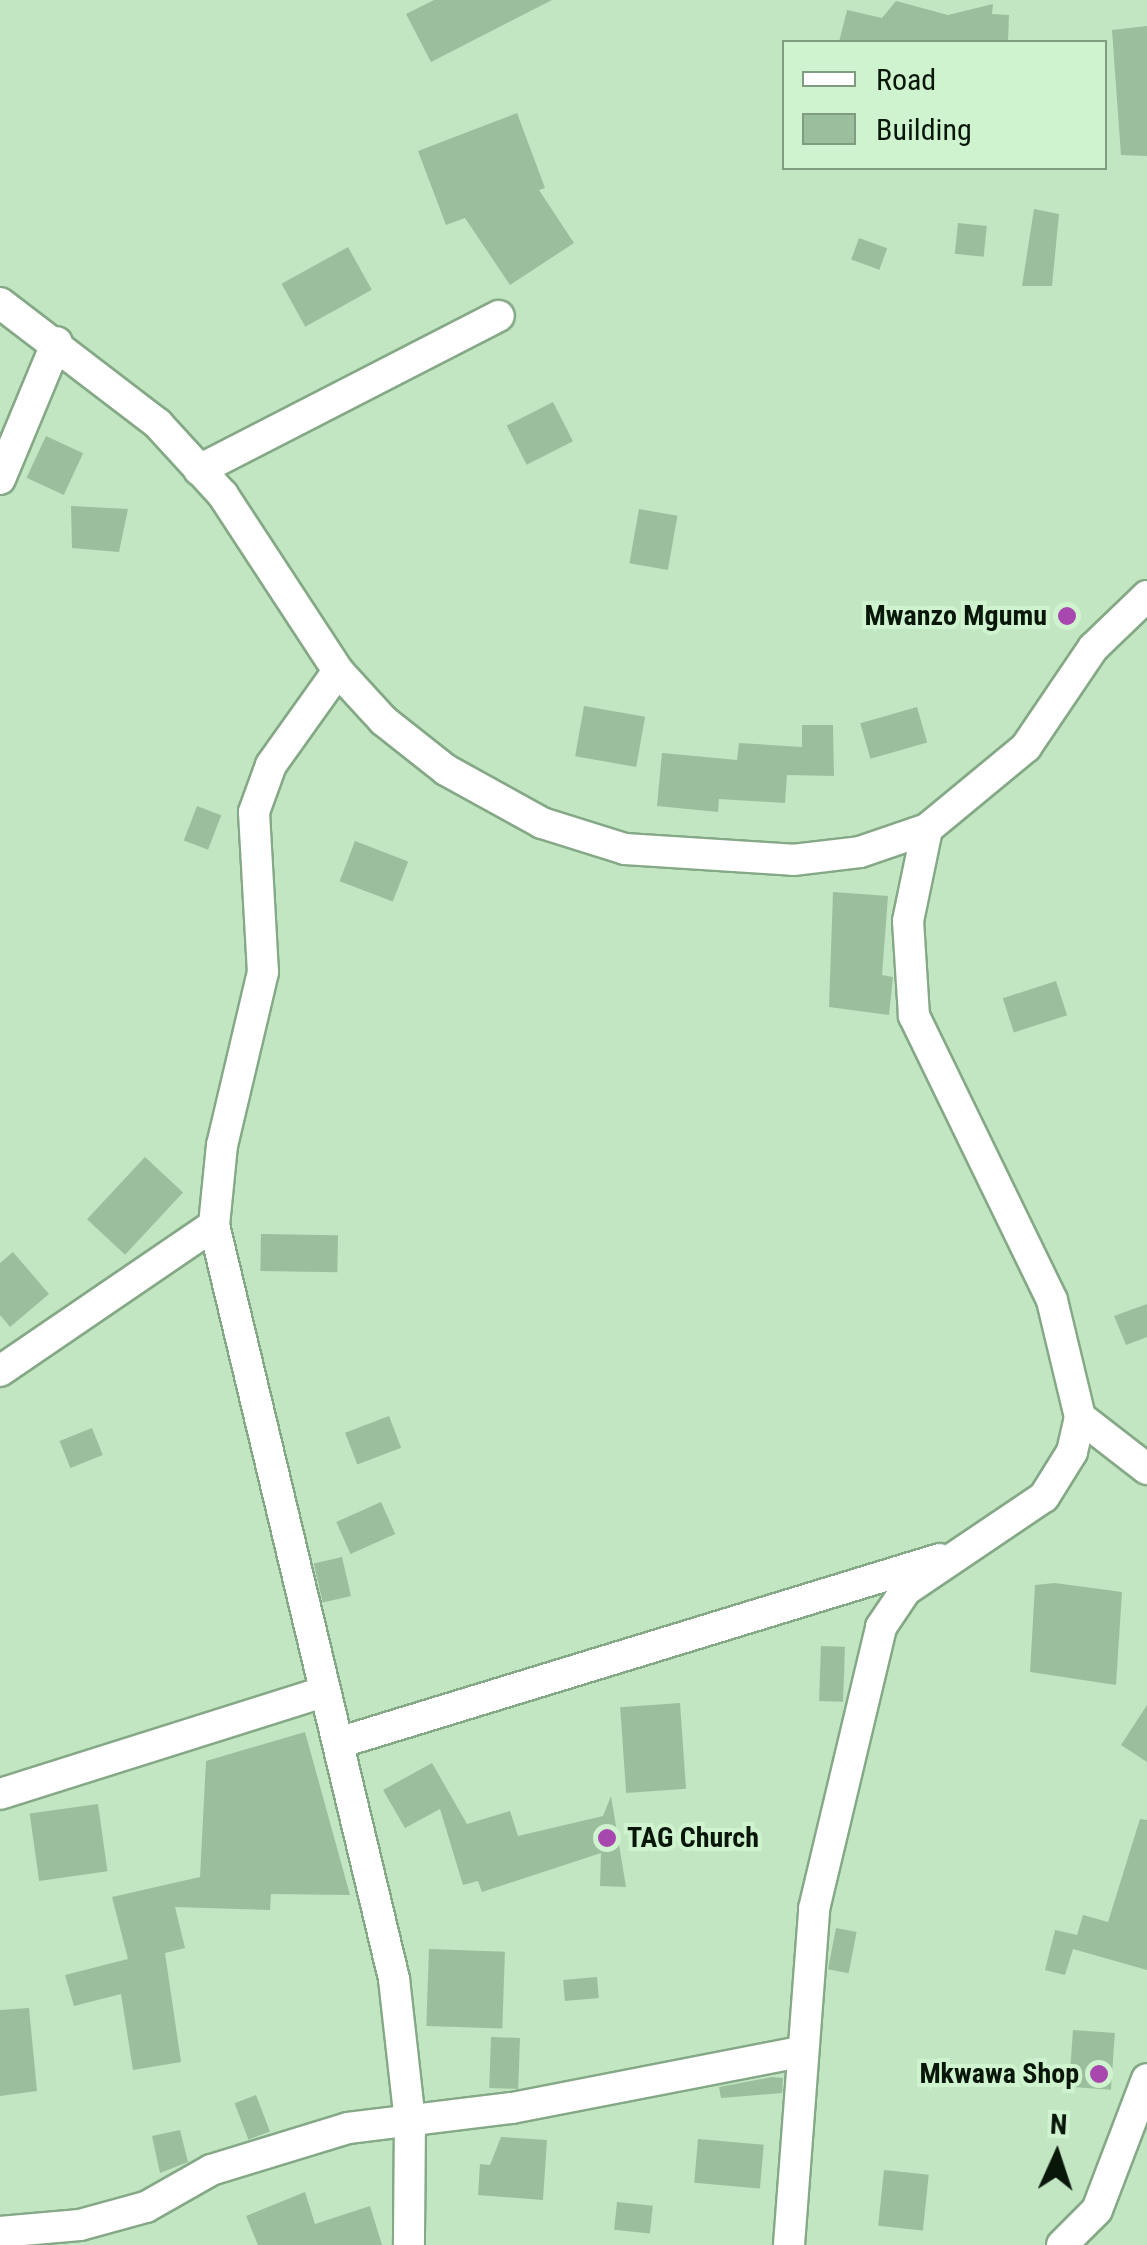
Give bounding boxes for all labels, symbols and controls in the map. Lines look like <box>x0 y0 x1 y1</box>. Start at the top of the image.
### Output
legend <box>782 40 1107 170</box>
text: Road <box>876 62 936 97</box>
text: Building <box>876 112 972 147</box>
place label: Mwanzo Mgumu <box>865 599 1047 633</box>
marker: Mwanzo Mgumu <box>1056 605 1078 627</box>
place label: TAG Church <box>627 1821 759 1855</box>
marker: TAG Church <box>596 1827 618 1849</box>
place label: Mkwawa Shop <box>919 2057 1079 2091</box>
marker: Mkwawa Shop <box>1088 2063 1110 2085</box>
north arrow <box>1007 2105 1107 2205</box>
text: N <box>1049 2108 1068 2141</box>

